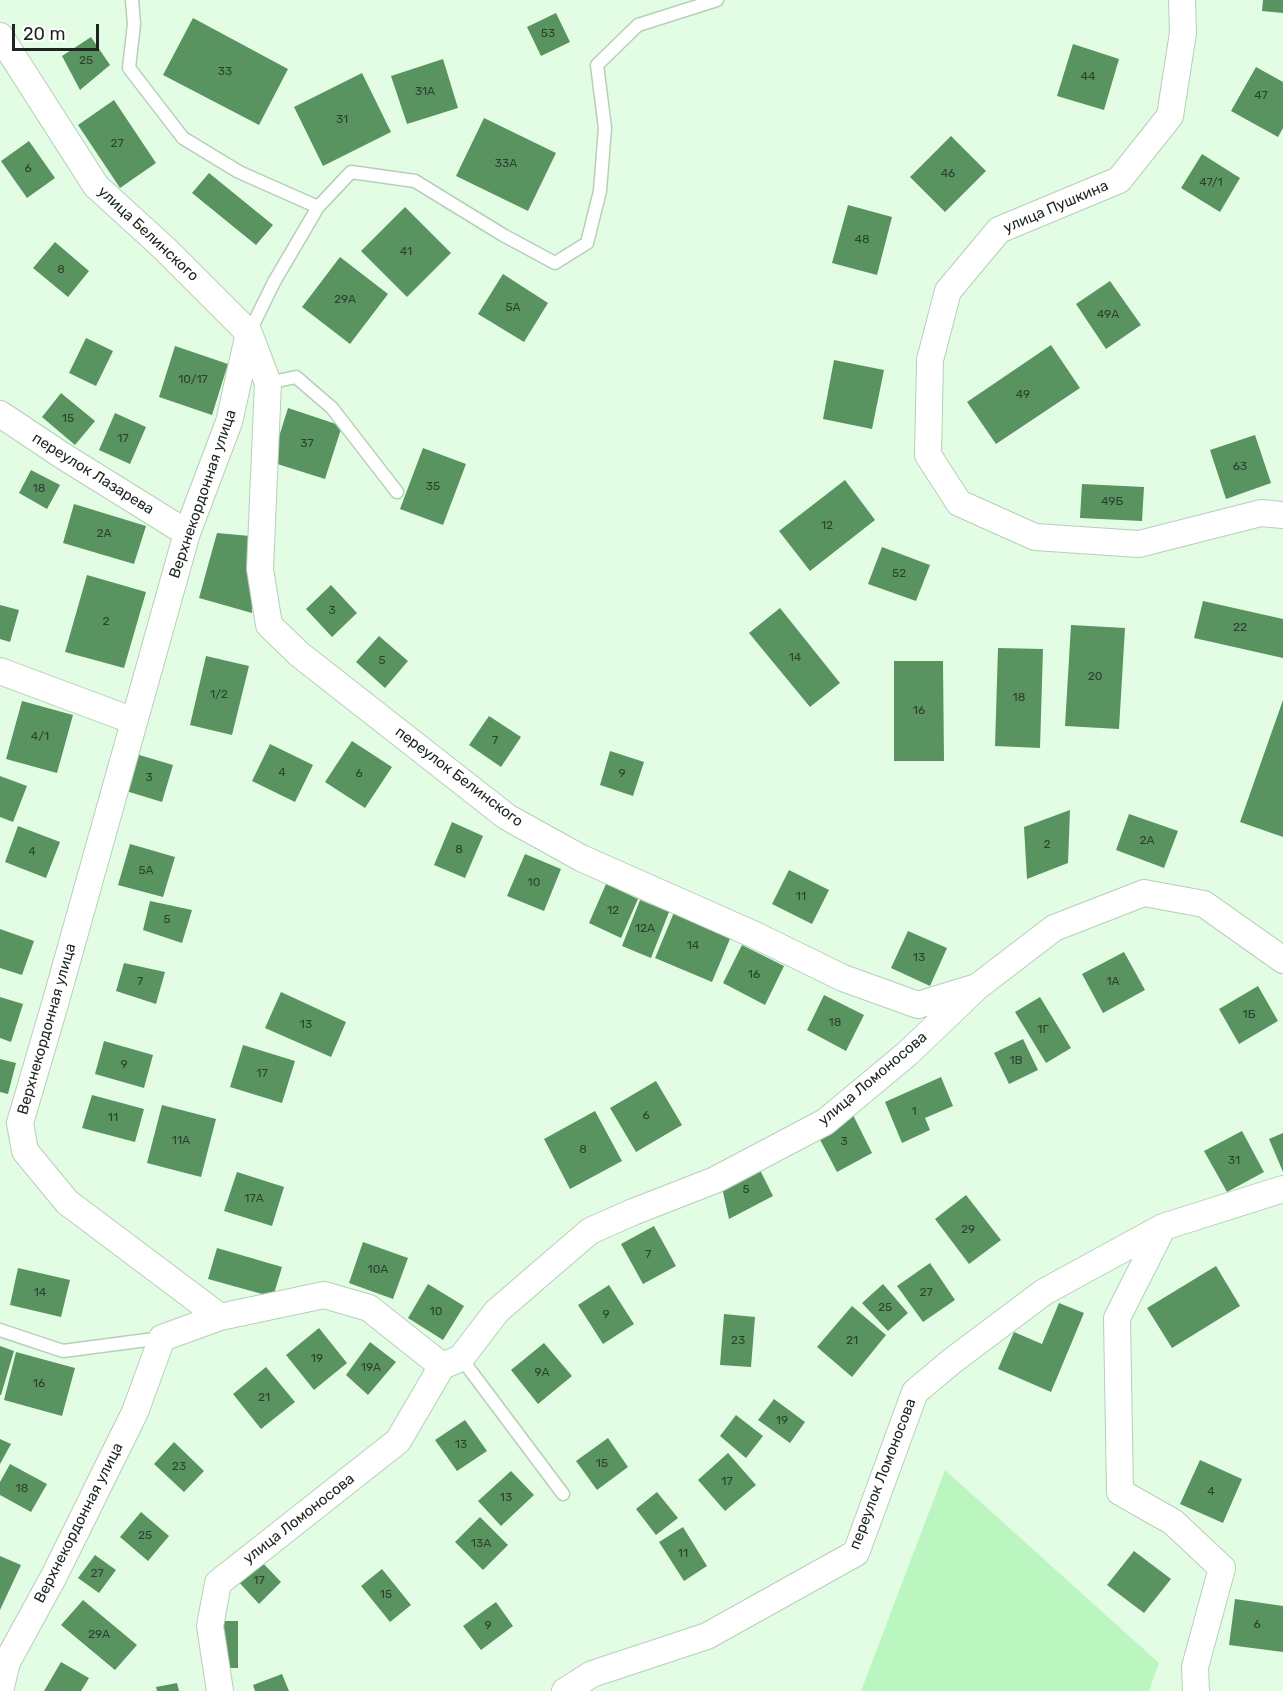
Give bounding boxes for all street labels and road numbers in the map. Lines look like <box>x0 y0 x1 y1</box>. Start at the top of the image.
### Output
street label: улица Пушкина <box>1001 177 1111 237</box>
street label: улица Белинского <box>94 183 202 285</box>
street label: Верхнекордонная улица <box>166 407 240 581</box>
street label: переулок Лазарева <box>29 429 157 519</box>
street label: переулок Белинского <box>392 723 526 831</box>
street label: Верхнекордонная улица <box>14 941 80 1117</box>
street label: улица Ломоносова <box>815 1028 931 1130</box>
street label: переулок Ломоносова <box>846 1396 920 1552</box>
street label: Верхнекордонная улица <box>31 1440 127 1606</box>
street label: улица Ломоносова <box>240 1470 358 1568</box>

